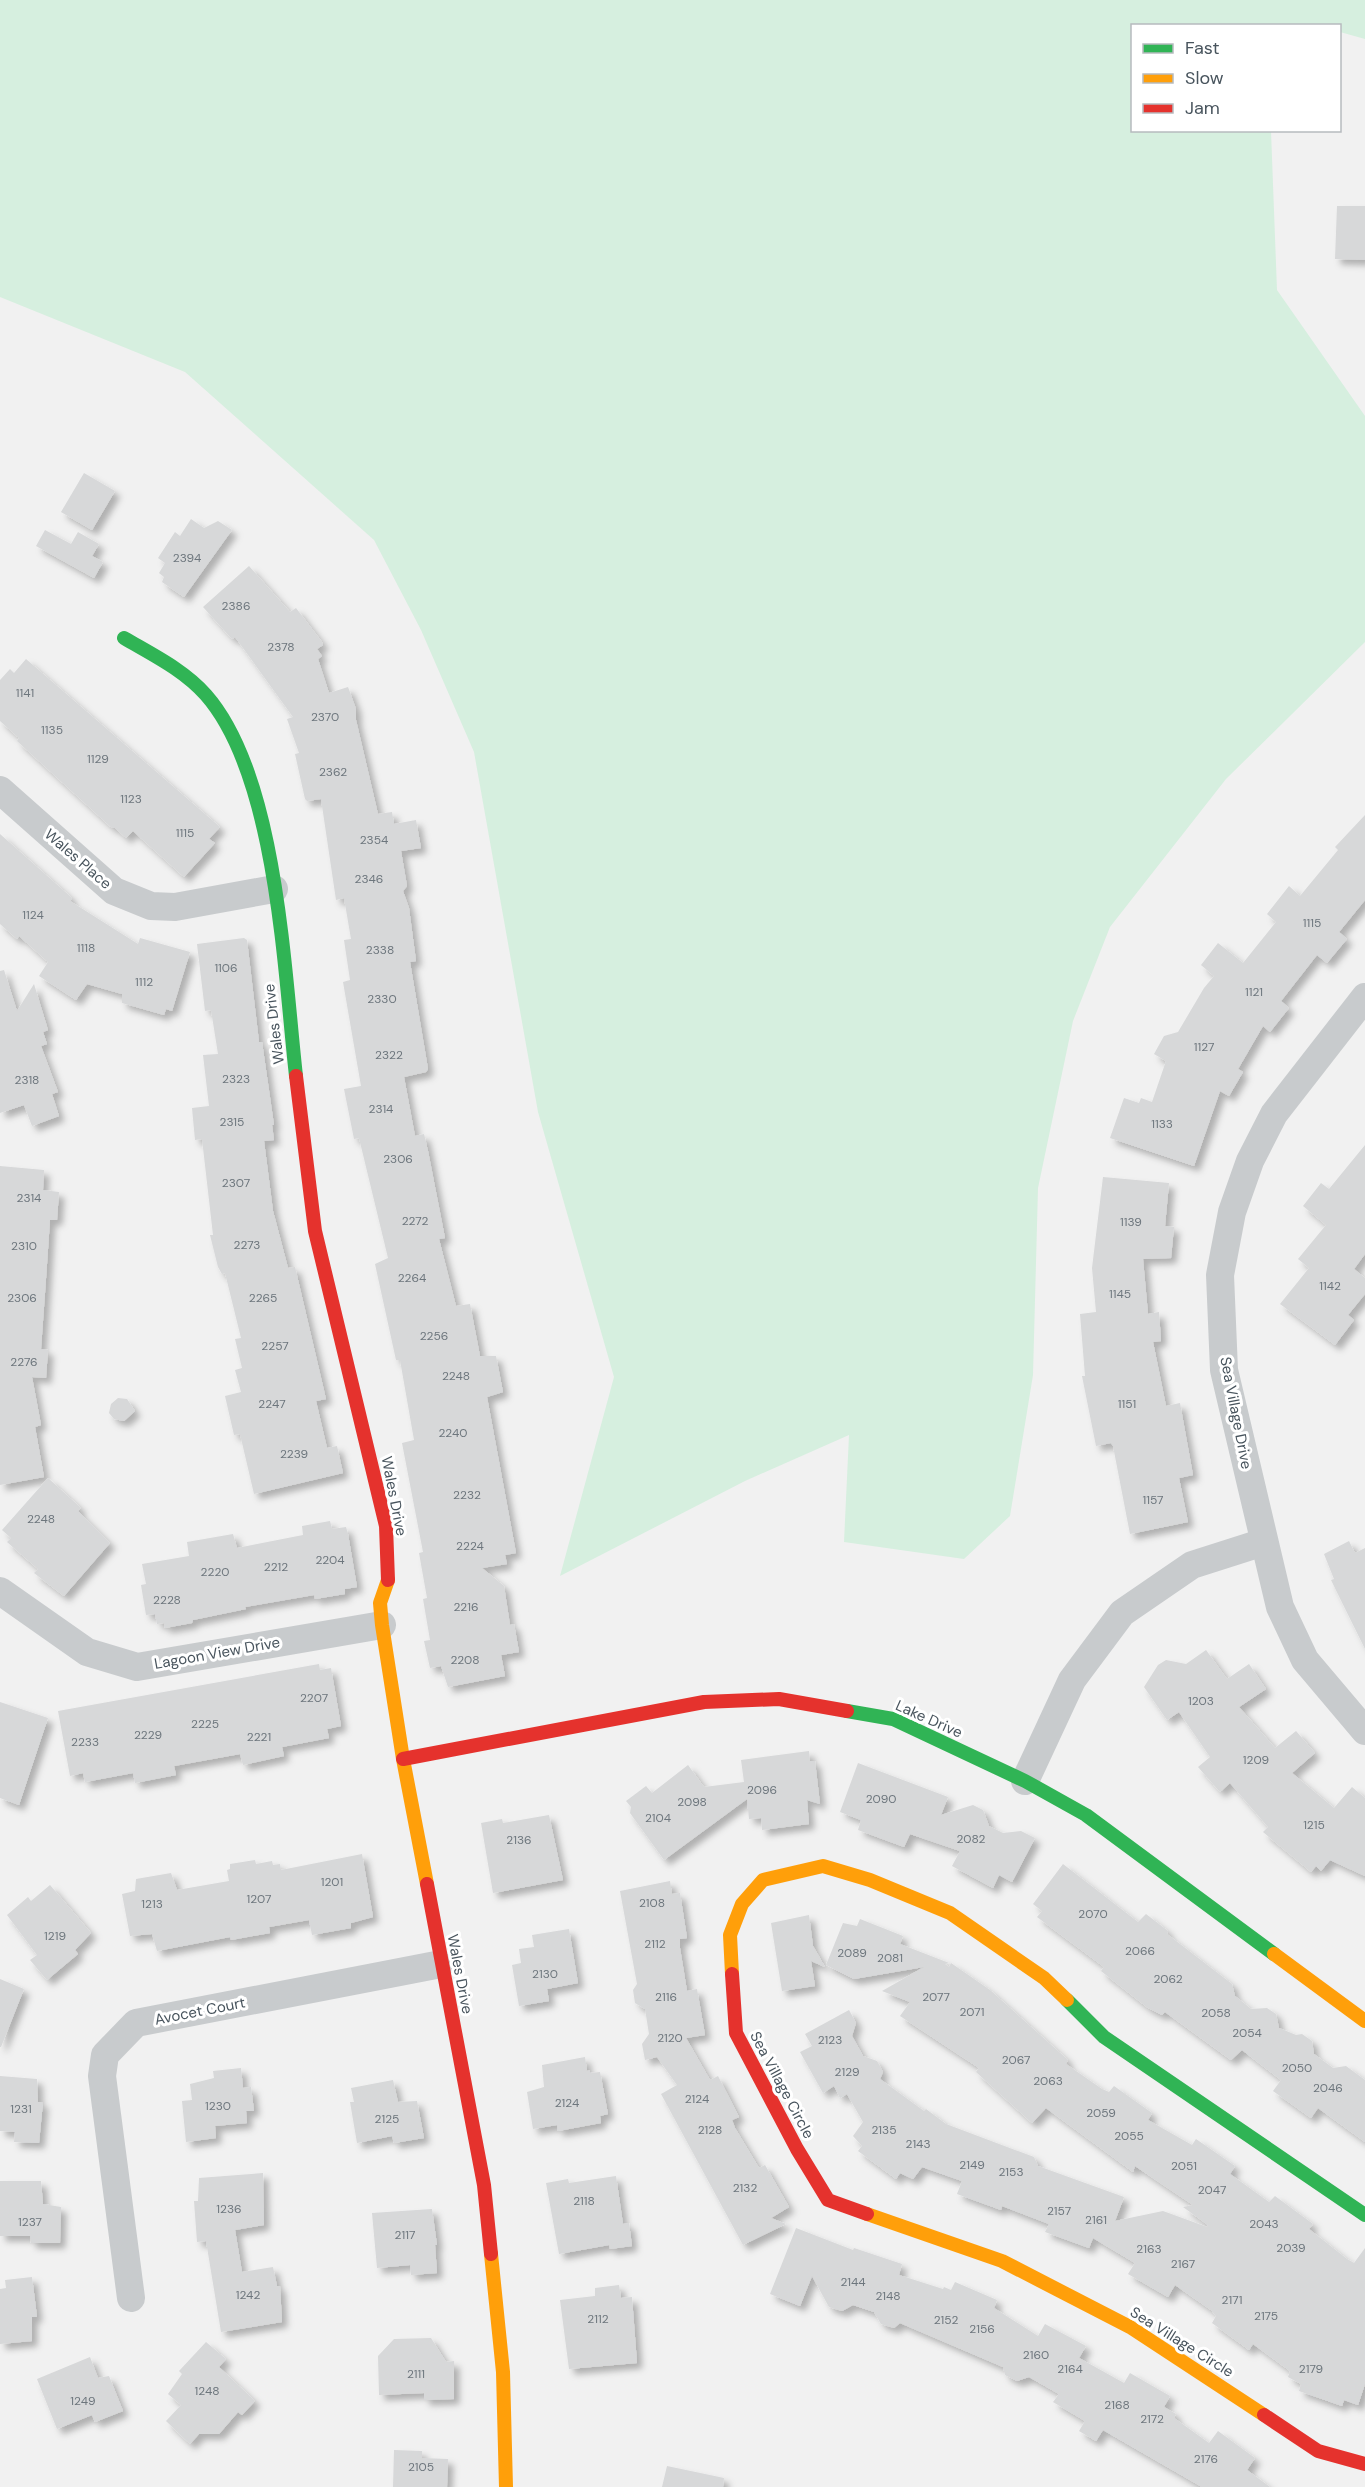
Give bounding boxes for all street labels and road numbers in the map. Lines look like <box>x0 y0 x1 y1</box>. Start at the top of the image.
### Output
street label: Wales Place <box>40 824 116 894</box>
street label: Wales Drive <box>259 983 289 1065</box>
street label: Sea Village Drive <box>1215 1355 1257 1471</box>
street label: Wales Drive <box>376 1454 412 1538</box>
street label: Lagoon View Drive <box>153 1632 281 1674</box>
street label: Lake Drive <box>892 1695 966 1743</box>
street label: Wales Drive <box>442 1932 478 2016</box>
street label: Avocet Court <box>153 1992 247 2030</box>
street label: Sea Village Circle <box>745 2028 819 2142</box>
street label: Sea Village Circle <box>1126 2302 1238 2382</box>

